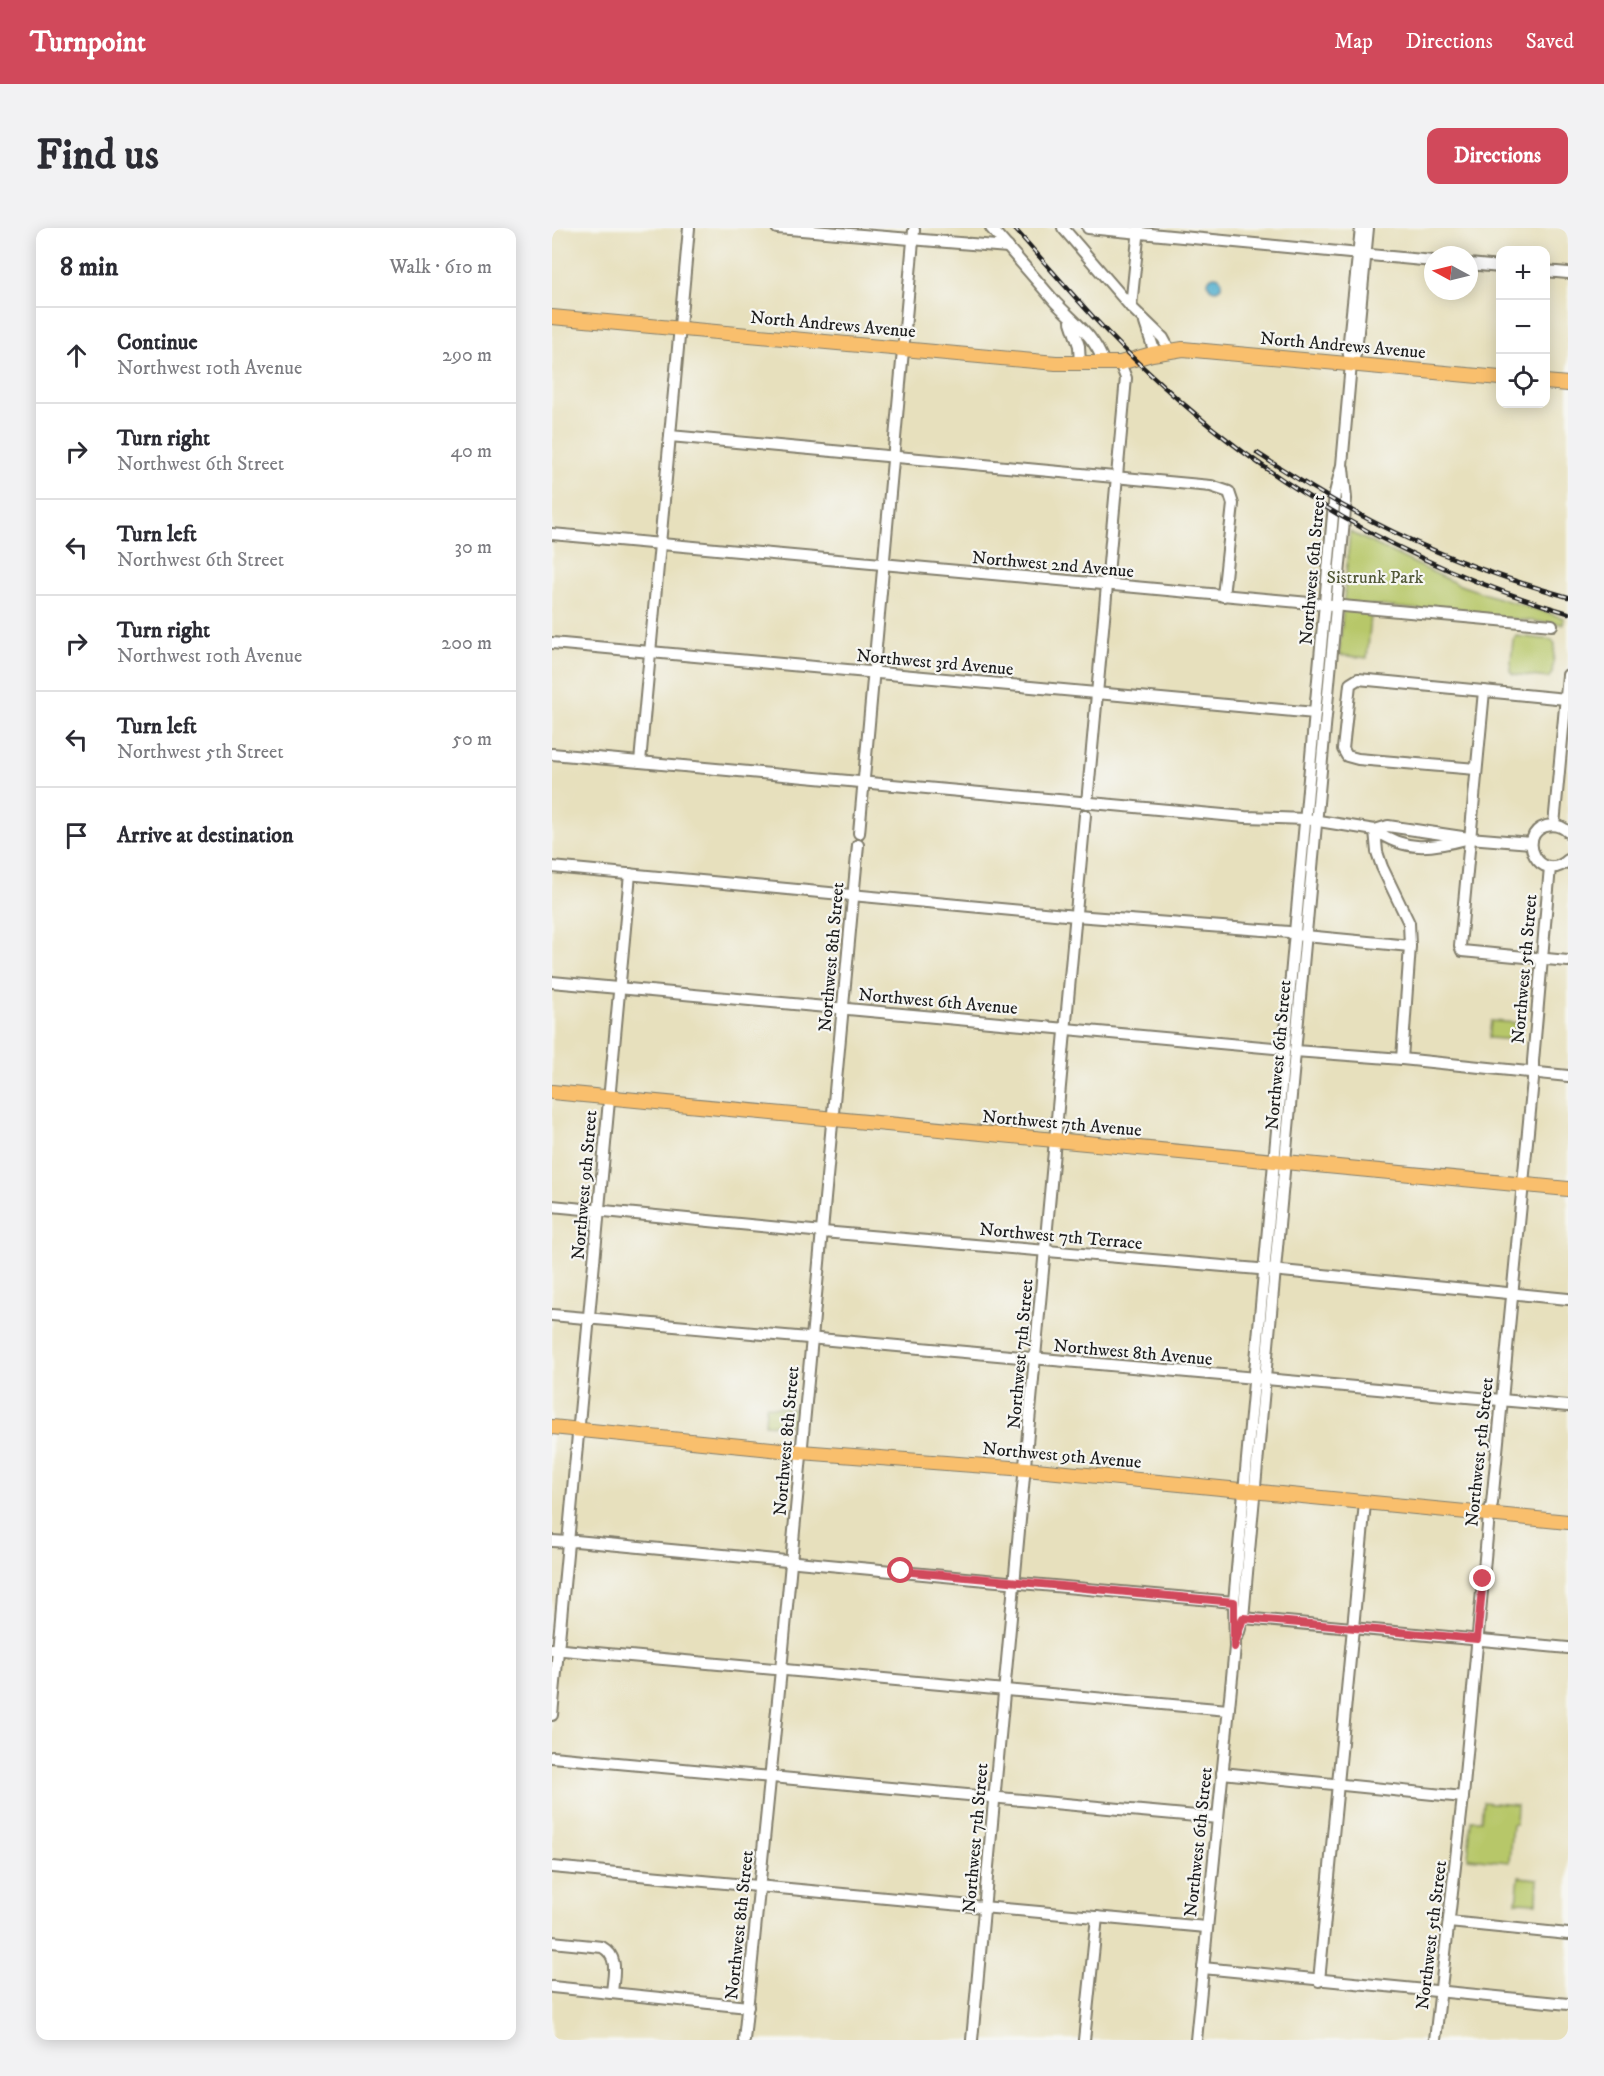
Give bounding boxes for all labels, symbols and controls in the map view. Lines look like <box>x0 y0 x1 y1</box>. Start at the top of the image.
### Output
text: Turnpoint <box>30 25 146 60</box>
text: Map <box>1334 29 1373 55</box>
text: Directions <box>1406 29 1493 55</box>
text: Saved <box>1526 29 1574 55</box>
button: Directions <box>1427 128 1568 184</box>
text: Find us <box>36 130 159 182</box>
north arrow <box>1424 246 1478 300</box>
map controls <box>1496 246 1550 408</box>
button: + <box>1496 246 1550 300</box>
text: 8 min <box>60 251 118 284</box>
text: Walk · 610 m <box>389 255 492 280</box>
button: − <box>1496 300 1550 354</box>
street label: North Andrews Avenue <box>749 307 917 343</box>
street label: North Andrews Avenue <box>1259 328 1427 364</box>
text: Continue <box>117 329 198 356</box>
icon: ahead <box>60 339 93 372</box>
text: 290 m <box>442 343 492 368</box>
button: locate <box>1496 354 1550 408</box>
text: Northwest 10th Avenue <box>117 356 302 381</box>
text: Turn right <box>117 425 210 452</box>
icon: right <box>60 435 93 468</box>
text: 40 m <box>450 439 492 464</box>
text: Northwest 6th Street <box>117 452 284 477</box>
street label: Northwest 6th Street <box>1295 494 1331 646</box>
text: Turn left <box>117 521 197 548</box>
icon: left <box>60 531 93 564</box>
text: 30 m <box>454 535 492 560</box>
street label: Northwest 2nd Avenue <box>971 547 1135 583</box>
text: Northwest 6th Street <box>117 548 284 573</box>
park label: Sistrunk Park <box>1326 567 1424 589</box>
text: Turn right <box>117 617 210 644</box>
icon: right <box>60 627 93 660</box>
text: 200 m <box>441 631 492 656</box>
text: Northwest 10th Avenue <box>117 644 302 669</box>
street label: Northwest 3rd Avenue <box>855 645 1014 681</box>
text: Turn left <box>117 713 197 740</box>
icon: left <box>60 723 93 756</box>
text: 50 m <box>452 727 492 752</box>
text: Northwest 5th Street <box>117 740 284 765</box>
icon: arrive <box>60 819 93 852</box>
text: Arrive at destination <box>117 822 294 849</box>
street label: Northwest 8th Street <box>814 881 850 1033</box>
street label: Northwest 5th Street <box>1507 893 1543 1045</box>
street label: Northwest 6th Street <box>1261 979 1297 1131</box>
street label: Northwest 6th Avenue <box>857 984 1018 1020</box>
street label: Northwest 7th Avenue <box>981 1106 1143 1142</box>
street label: Northwest 9th Street <box>567 1109 603 1261</box>
street label: Northwest 7th Terrace <box>978 1219 1143 1255</box>
street label: Northwest 7th Street <box>1003 1278 1039 1430</box>
street label: Northwest 8th Avenue <box>1053 1335 1213 1371</box>
street label: Northwest 8th Street <box>769 1365 805 1517</box>
street label: Northwest 5th Street <box>1461 1376 1499 1528</box>
street label: Northwest 9th Avenue <box>982 1438 1142 1474</box>
route start <box>887 1557 913 1583</box>
route end <box>1469 1565 1495 1591</box>
street label: Northwest 7th Street <box>958 1762 994 1914</box>
street label: Northwest 6th Street <box>1180 1766 1218 1918</box>
street label: Northwest 8th Street <box>721 1849 759 2001</box>
street label: Northwest 5th Street <box>1412 1859 1452 2011</box>

